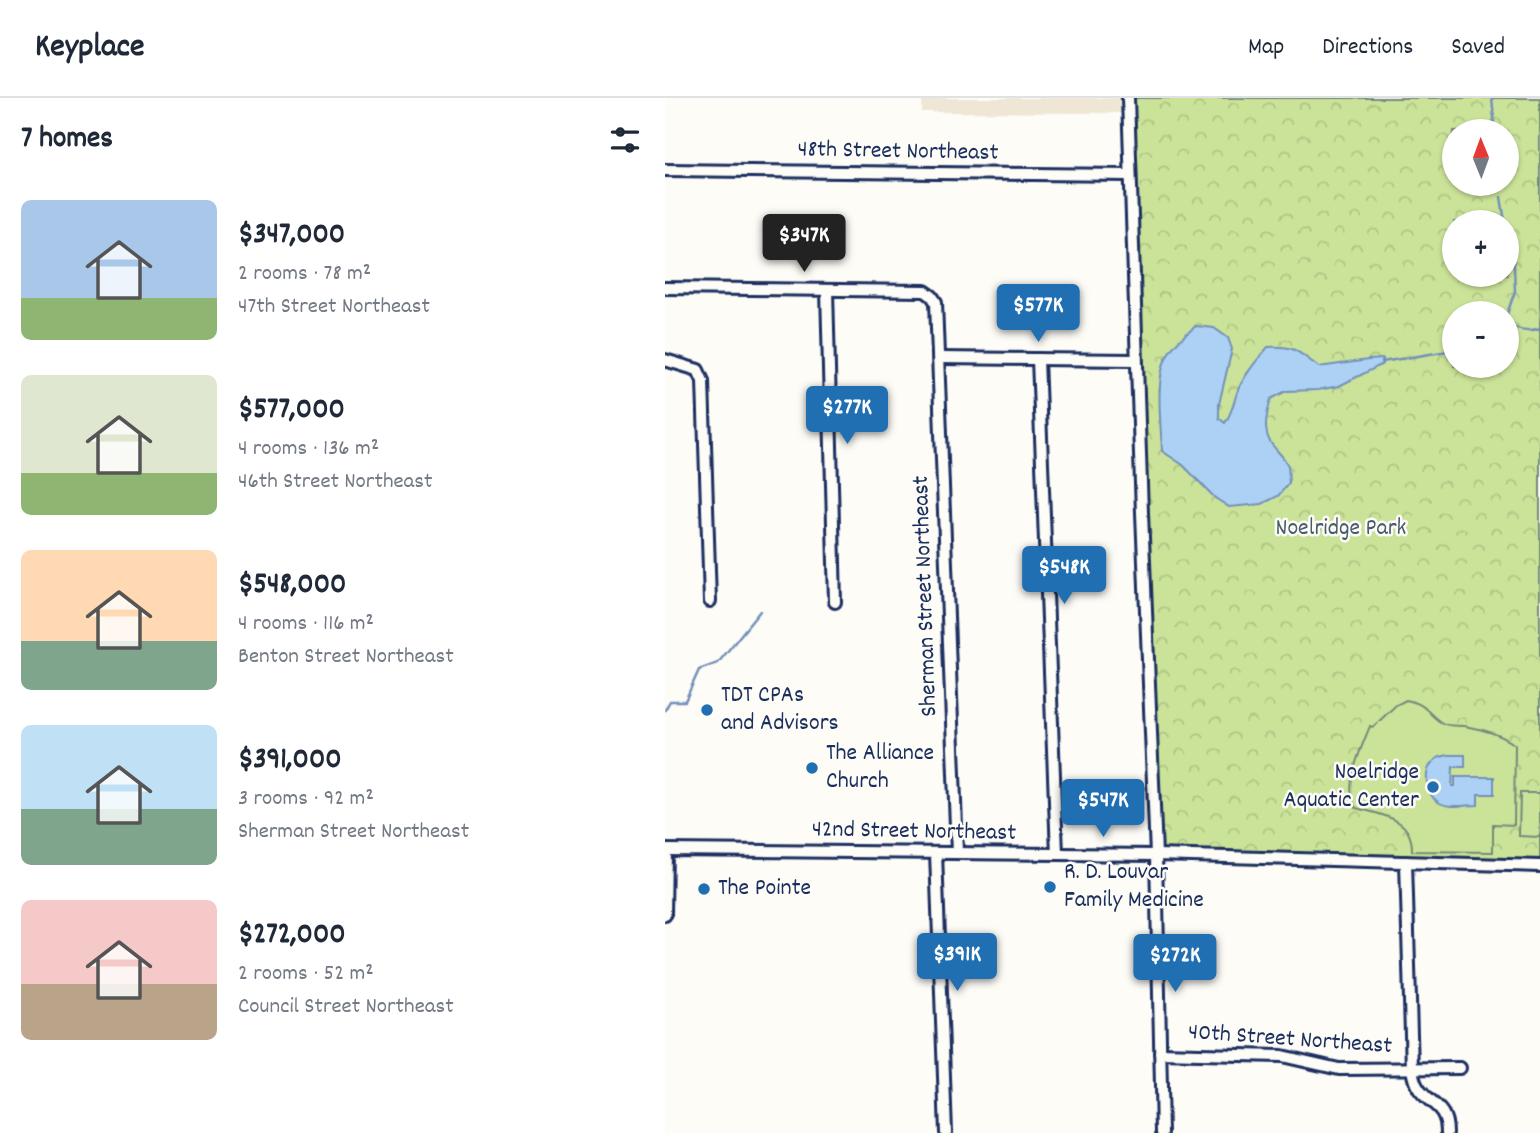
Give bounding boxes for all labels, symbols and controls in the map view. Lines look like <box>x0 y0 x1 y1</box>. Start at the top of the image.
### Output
text: Keyplace <box>35 25 144 72</box>
text: Map <box>1248 31 1284 65</box>
text: Directions <box>1322 31 1413 65</box>
text: Saved <box>1451 31 1505 65</box>
text: 7 homes <box>21 119 113 162</box>
north arrow <box>1442 119 1519 196</box>
map controls <box>1442 119 1519 378</box>
icon: filters <box>606 121 644 159</box>
street label: 48th Street Northeast <box>797 133 999 171</box>
button: + <box>1442 210 1519 287</box>
pin: $347K <box>755 214 853 274</box>
text: $347,000 <box>238 215 345 258</box>
text: $347K <box>779 220 829 253</box>
icon: home <box>77 228 161 312</box>
text: 2 rooms · 78 m² <box>238 258 371 291</box>
pin: $577K <box>989 285 1087 344</box>
text: $577K <box>1013 290 1063 323</box>
text: 47th Street Northeast <box>238 291 430 324</box>
button: − <box>1442 301 1519 378</box>
pin: $277K <box>798 386 896 446</box>
text: $577,000 <box>238 390 345 433</box>
text: $277K <box>822 392 872 425</box>
icon: home <box>77 403 161 487</box>
text: 4 rooms · 136 m² <box>238 433 379 466</box>
text: 46th Street Northeast <box>238 466 433 499</box>
street label: Sherman Street Northeast <box>905 475 947 717</box>
park label: Noelridge Park <box>1276 512 1406 546</box>
pin: $548K <box>1015 546 1113 606</box>
text: $548K <box>1038 552 1090 585</box>
text: $548,000 <box>238 565 346 608</box>
icon: home <box>77 578 161 662</box>
text: 4 rooms · 116 m² <box>238 608 374 641</box>
text: Benton Street Northeast <box>238 641 454 674</box>
place label: TDT CPAs and Advisors <box>721 679 839 741</box>
marker: TDT CPAs and Advisors <box>699 702 715 718</box>
place label: The Alliance Church <box>826 737 934 799</box>
text: $391,000 <box>238 740 342 783</box>
icon: home <box>77 753 161 837</box>
place label: Noelridge Aquatic Center <box>1283 756 1419 818</box>
marker: The Alliance Church <box>804 760 820 776</box>
marker: Noelridge Aquatic Center <box>1425 779 1441 795</box>
pin: $547K <box>1054 780 1152 839</box>
text: 3 rooms · 92 m² <box>238 783 374 816</box>
text: $547K <box>1077 785 1129 818</box>
street label: 42nd Street Northeast <box>812 813 1017 851</box>
text: Sherman Street Northeast <box>238 816 469 849</box>
place label: R. D. Louvar Family Medicine <box>1064 856 1204 918</box>
place label: The Pointe <box>718 872 811 906</box>
marker: R. D. Louvar Family Medicine <box>1042 879 1058 895</box>
marker: The Pointe <box>696 881 712 897</box>
text: $272,000 <box>238 915 346 958</box>
icon: home <box>77 928 161 1012</box>
pin: $391K <box>908 934 1006 993</box>
pin: $272K <box>1126 934 1224 994</box>
text: $391K <box>933 939 981 972</box>
text: $272K <box>1149 940 1201 973</box>
text: 2 rooms · 52 m² <box>238 958 374 991</box>
text: Council Street Northeast <box>238 991 454 1024</box>
street label: 40th Street Northeast <box>1187 1016 1393 1064</box>

